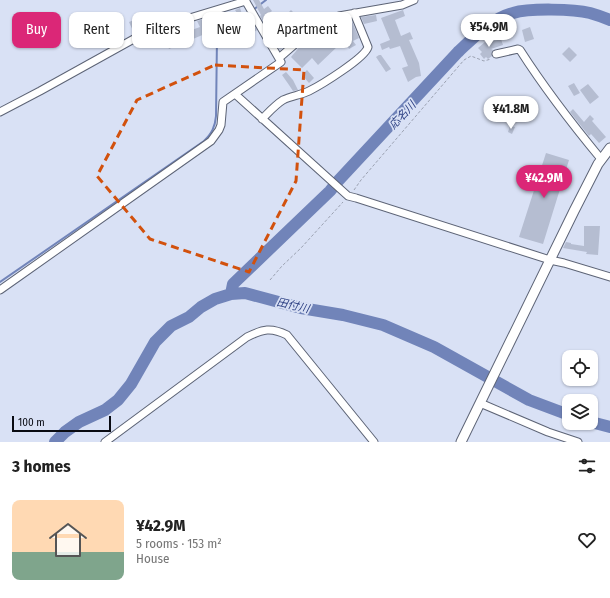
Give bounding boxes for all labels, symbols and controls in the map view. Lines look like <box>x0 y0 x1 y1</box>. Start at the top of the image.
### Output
chip: Buy <box>12 12 61 48</box>
chip: Rent <box>69 12 124 48</box>
chip: Filters <box>132 12 194 48</box>
chip: New <box>202 12 255 48</box>
chip: Apartment <box>263 12 352 48</box>
pin: ¥54.9M <box>456 14 522 48</box>
text: ¥54.9M <box>470 19 508 34</box>
pin: ¥41.8M <box>478 96 544 130</box>
water label: 応名川 <box>386 98 419 132</box>
text: ¥41.8M <box>493 101 529 116</box>
pin: ¥42.9M <box>511 165 577 199</box>
text: ¥42.9M <box>525 170 563 185</box>
water label: 田付川 <box>275 295 311 316</box>
map controls <box>562 350 598 430</box>
button: locate <box>562 350 598 386</box>
button: layers <box>562 394 598 430</box>
scale bar <box>12 414 111 433</box>
text: 100 m <box>18 416 45 429</box>
icon: filters <box>576 455 598 477</box>
text: 3 homes <box>12 456 71 477</box>
text: ¥42.9M <box>136 515 185 536</box>
icon: home <box>44 516 92 564</box>
icon: heart <box>576 529 598 551</box>
text: 5 rooms · 153 m² <box>136 536 222 551</box>
text: House <box>136 551 170 566</box>

